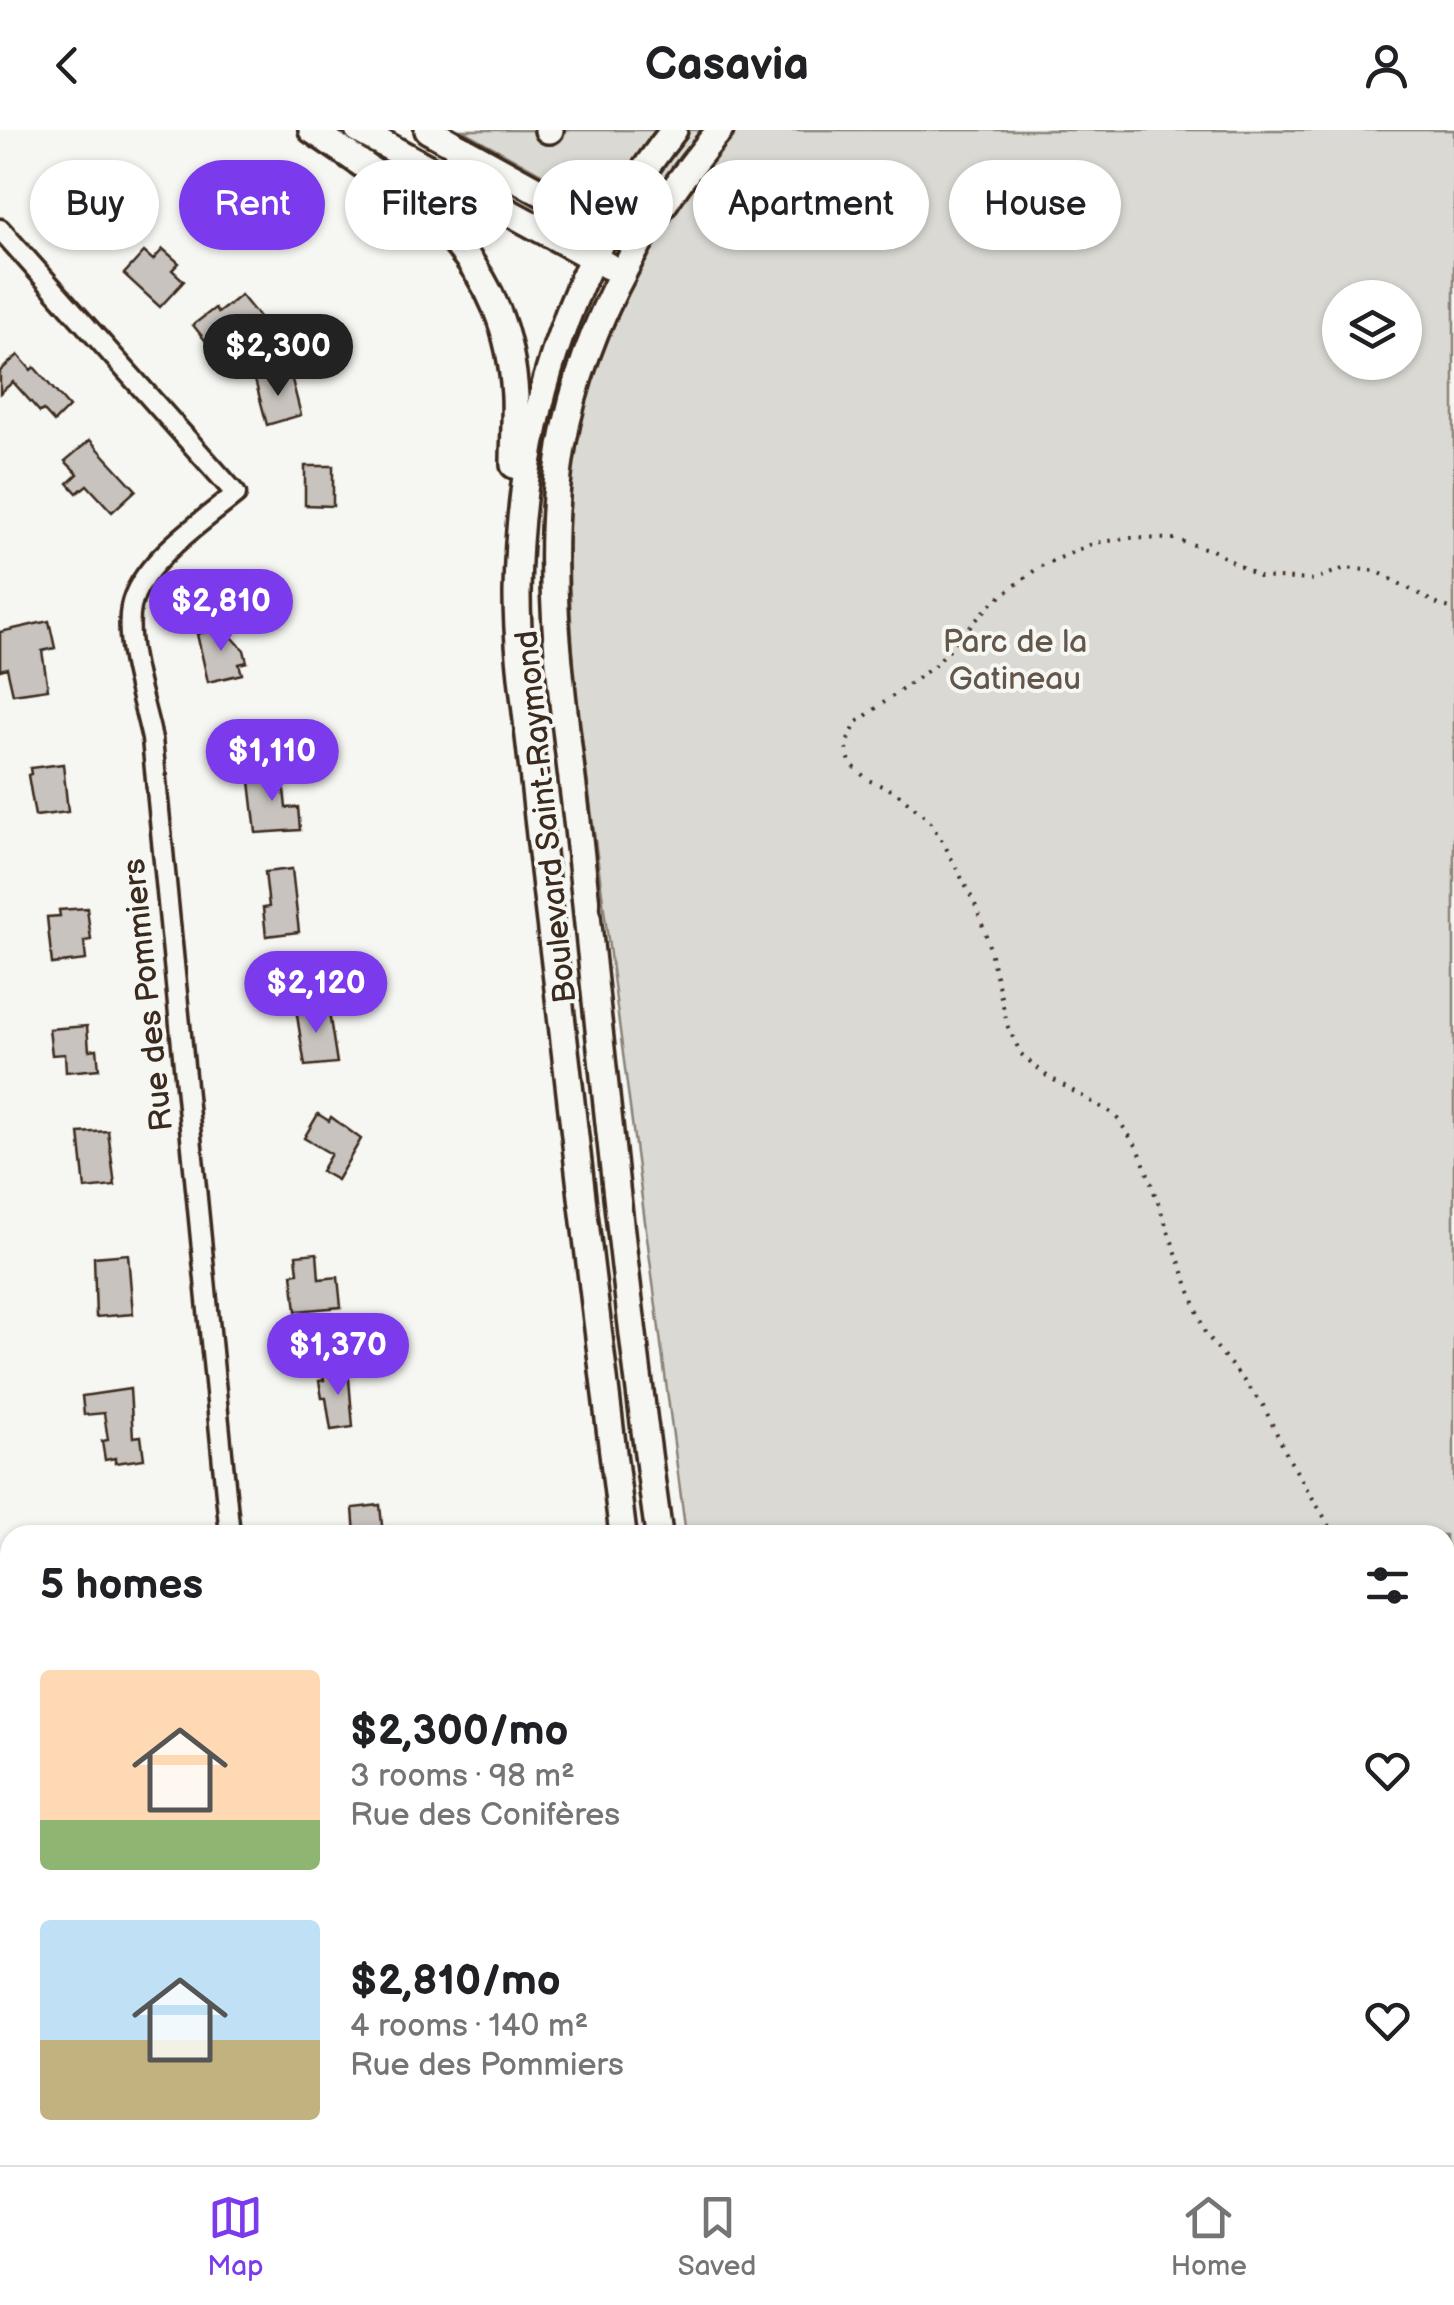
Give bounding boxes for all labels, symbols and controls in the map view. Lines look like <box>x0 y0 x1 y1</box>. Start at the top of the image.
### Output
icon: back <box>40 38 95 93</box>
text: Casavia <box>645 38 809 93</box>
icon: person <box>1359 38 1414 93</box>
chip: Buy <box>30 160 159 250</box>
chip: Rent <box>179 160 325 250</box>
chip: Filters <box>345 160 513 250</box>
chip: New <box>533 160 673 250</box>
chip: Apartment <box>693 160 929 250</box>
chip: House <box>949 160 1121 250</box>
map controls <box>1322 280 1422 380</box>
button: layers <box>1322 280 1422 380</box>
pin: $2,300 <box>197 314 359 399</box>
text: $2,300 <box>225 327 331 366</box>
pin: $2,810 <box>140 569 302 654</box>
text: $2,810 <box>171 582 271 621</box>
park label: Parc de la Gatineau <box>943 623 1087 699</box>
street label: Boulevard Saint-Raymond <box>508 629 585 1005</box>
pin: $1,110 <box>191 719 353 804</box>
text: $1,110 <box>228 732 316 771</box>
street label: Rue des Pommiers <box>115 857 182 1133</box>
pin: $2,120 <box>235 951 397 1036</box>
text: $2,120 <box>266 964 366 1003</box>
pin: $1,370 <box>257 1313 419 1398</box>
text: $1,370 <box>289 1326 387 1365</box>
icon: filters <box>1360 1558 1415 1613</box>
text: 5 homes <box>40 1560 203 1611</box>
text: $2,300/mo <box>350 1706 568 1757</box>
icon: home <box>120 1710 240 1830</box>
icon: heart <box>1360 1743 1415 1798</box>
text: 3 rooms · 98 m² <box>350 1757 575 1796</box>
text: Rue des Conifères <box>350 1796 620 1835</box>
text: $2,810/mo <box>350 1956 561 2007</box>
icon: home <box>120 1960 240 2080</box>
icon: heart <box>1360 1993 1415 2048</box>
text: 4 rooms · 140 m² <box>350 2007 588 2046</box>
text: Rue des Pommiers <box>350 2046 624 2085</box>
tab: Map <box>207 2190 263 2283</box>
tab: Saved <box>678 2190 756 2283</box>
tab: Home <box>1171 2190 1247 2283</box>

